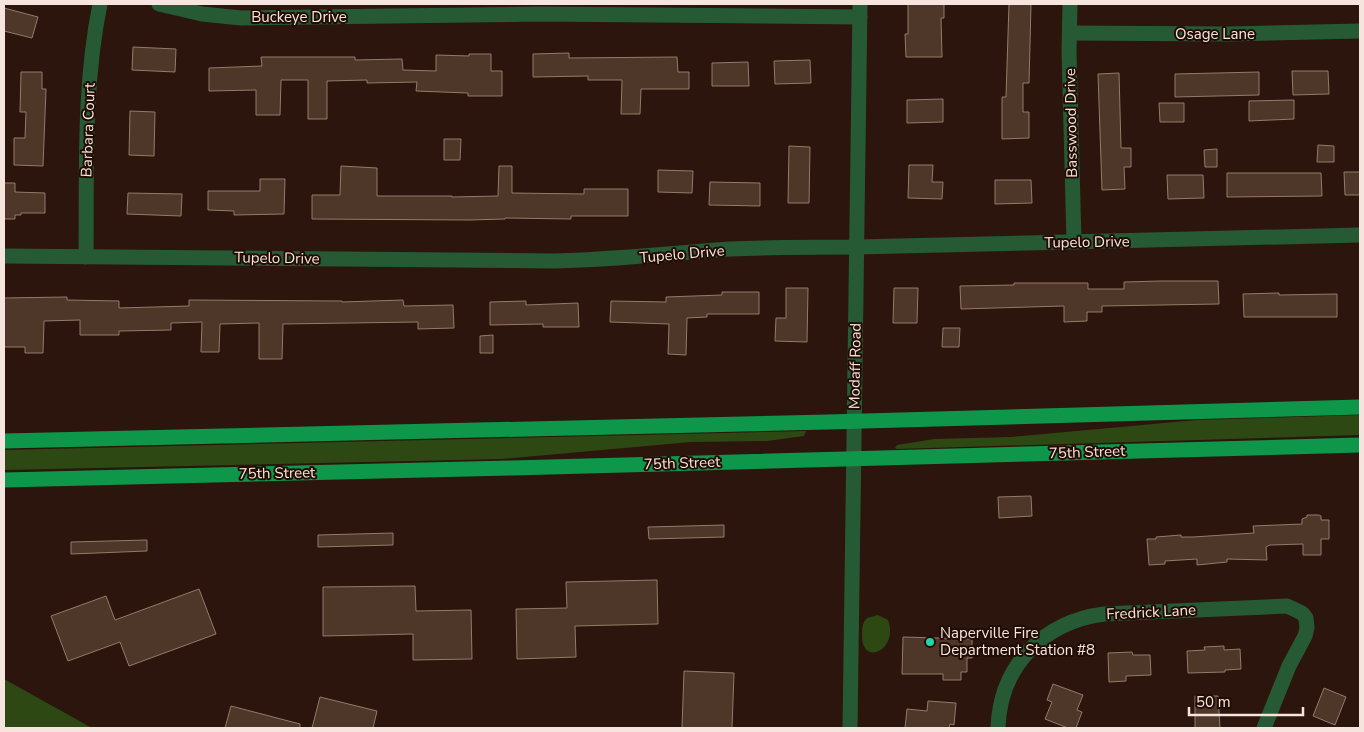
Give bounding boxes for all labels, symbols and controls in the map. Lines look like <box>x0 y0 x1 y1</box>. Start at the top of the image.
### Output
street label: Buckeye Drive <box>251 7 347 27</box>
street label: Osage Lane <box>1175 24 1255 44</box>
street label: Basswood Drive <box>1060 68 1082 178</box>
street label: Barbara Court <box>76 82 100 178</box>
street label: Tupelo Drive <box>1044 231 1130 253</box>
street label: Tupelo Drive <box>639 240 725 268</box>
street label: Tupelo Drive <box>234 247 320 269</box>
street label: Modaff Road <box>844 323 866 409</box>
street label: 75th Street <box>1048 441 1126 463</box>
street label: 75th Street <box>643 452 721 474</box>
street label: 75th Street <box>239 462 316 484</box>
street label: Fredrick Lane <box>1106 600 1196 624</box>
place label: Naperville Fire Department Station #8 <box>940 623 1095 660</box>
marker: Naperville Fire Department Station #8 <box>924 636 936 648</box>
scale bar <box>1189 684 1303 716</box>
text: 50 m <box>1196 692 1231 712</box>

